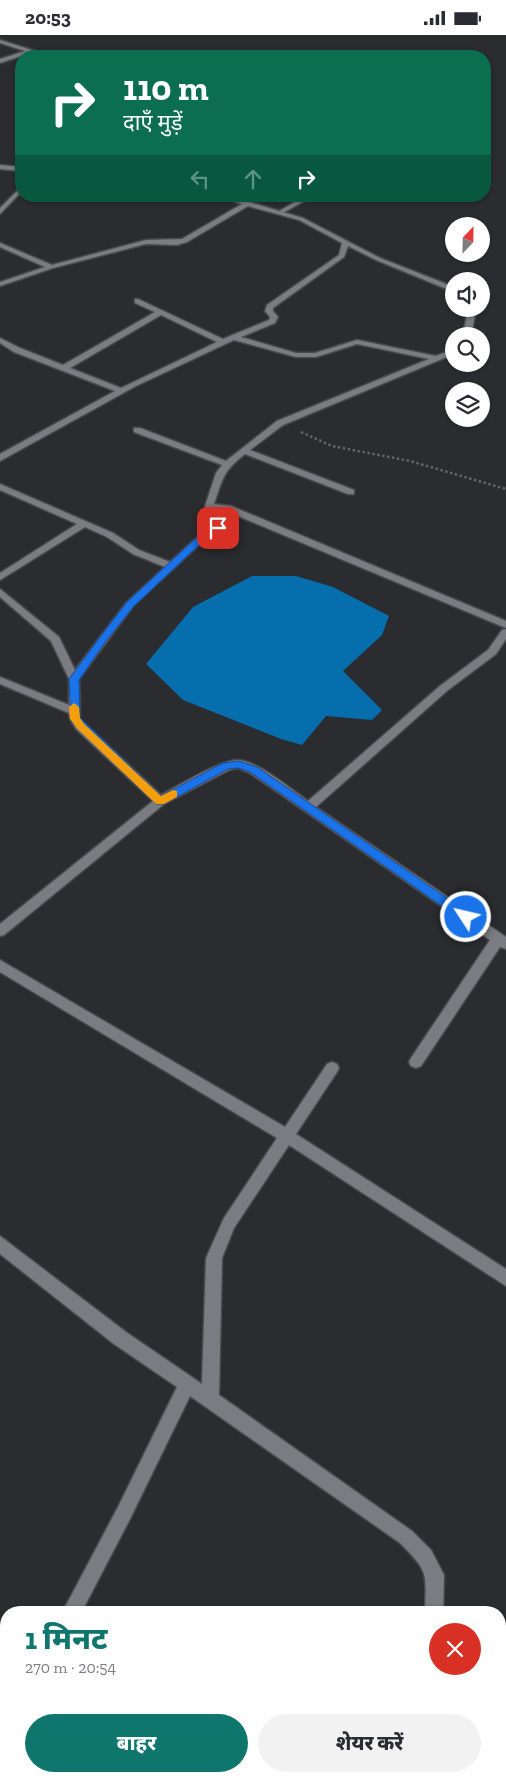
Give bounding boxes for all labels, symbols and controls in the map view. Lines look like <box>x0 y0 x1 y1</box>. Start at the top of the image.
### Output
text: 20:53 <box>25 6 71 29</box>
text: 110 m <box>123 67 209 109</box>
icon: right <box>40 70 105 135</box>
text: दाएँ मुड़ें <box>123 109 182 136</box>
icon: left <box>186 165 214 193</box>
icon: ahead <box>239 165 267 193</box>
icon: right <box>292 165 320 193</box>
north arrow <box>445 217 490 263</box>
map controls <box>445 217 490 427</box>
button: sound <box>445 272 490 317</box>
button: search <box>445 327 490 372</box>
button: layers <box>445 382 490 427</box>
pin <box>197 507 239 549</box>
icon: arrive <box>204 514 232 542</box>
position arrow <box>439 890 491 942</box>
text: 1 मिनट <box>25 1621 107 1657</box>
button: close <box>429 1623 481 1675</box>
text: 270 m · 20:54 <box>25 1658 116 1677</box>
button: बाहर <box>25 1714 248 1772</box>
button: शेयर करें <box>258 1714 481 1772</box>

